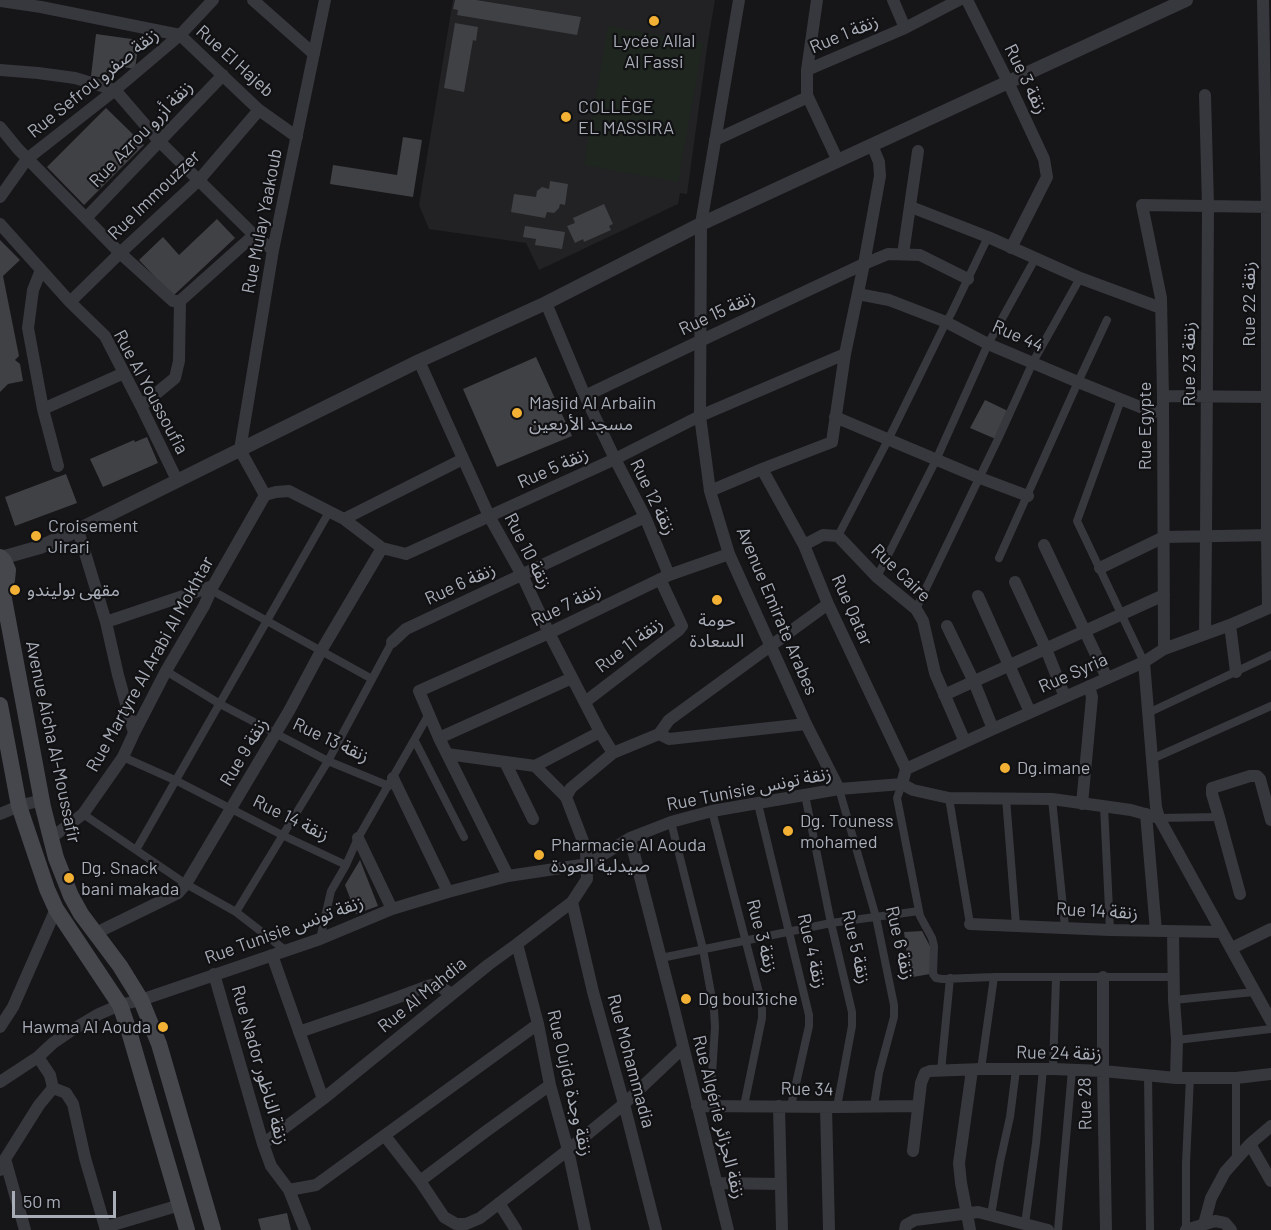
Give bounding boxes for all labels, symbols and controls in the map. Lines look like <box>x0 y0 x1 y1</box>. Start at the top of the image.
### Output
street label: Rue 1 زنقة <box>806 10 882 58</box>
marker: Lycée Allal Al Fassi <box>647 14 661 28</box>
street label: Rue El Hajeb <box>192 20 278 102</box>
street label: Rue Sefrou زنقة صفرو <box>23 24 163 142</box>
place label: Lycée Allal Al Fassi <box>613 30 695 72</box>
street label: Rue 3 زنقة <box>1000 40 1052 118</box>
street label: Rue Azrou زنقة أزرو <box>85 76 197 192</box>
place label: COLLÈGE EL MASSIRA <box>578 96 674 138</box>
marker: COLLÈGE EL MASSIRA <box>559 110 573 124</box>
street label: Rue Immouzzer <box>103 146 205 244</box>
street label: Rue Mulay Yaakoub <box>237 147 287 295</box>
street label: Rue 22 زنقة <box>1238 261 1260 347</box>
street label: Rue 15 زنقة <box>675 286 759 340</box>
street label: Rue 44 <box>989 315 1047 357</box>
street label: Rue 23 زنقة <box>1178 322 1200 406</box>
street label: Rue Al Youssoufia <box>109 326 193 458</box>
street label: Rue Egypte <box>1134 382 1156 470</box>
place label: Masjid Al Arbaiin مسجد الأربعين <box>529 392 656 434</box>
marker: Masjid Al Arbaiin مسجد الأربعين <box>510 406 524 420</box>
street label: Rue 5 زنقة <box>514 443 592 493</box>
street label: Rue 12 زنقة <box>625 455 681 539</box>
street label: Rue 10 زنقة <box>500 509 556 593</box>
place label: Croisement Jirari <box>48 515 139 558</box>
street label: Avenue Emirate Arabes <box>732 524 822 698</box>
marker: Croisement Jirari <box>29 529 43 543</box>
street label: Rue Caire <box>867 539 935 607</box>
street label: Rue Martyre Al Arabi Al Mokhtar <box>82 553 218 775</box>
street label: Rue 6 زنقة <box>421 558 499 610</box>
street label: Rue Qatar <box>827 571 877 649</box>
place label: مقهى بوليندو <box>27 579 120 601</box>
street label: Rue 7 زنقة <box>528 579 604 631</box>
marker: مقهى بوليندو <box>8 583 22 597</box>
marker: حومة السعادة <box>710 593 724 607</box>
place label: حومة السعادة <box>690 609 744 652</box>
street label: Rue 11 زنقة <box>591 613 667 677</box>
street label: Avenue Aicha Al-Moussafir <box>21 639 85 845</box>
street label: Rue Syria <box>1035 648 1111 698</box>
street label: Rue 13 زنقة <box>289 713 373 767</box>
street label: Rue 9 زنقة <box>215 714 273 790</box>
place label: Dg.imane <box>1017 757 1090 779</box>
marker: Dg.imane <box>998 761 1012 775</box>
street label: Rue Tunisie زنقة تونس <box>665 762 833 816</box>
street label: Rue 14 زنقة <box>249 790 333 846</box>
place label: Dg. Touness mohamed <box>800 810 894 852</box>
marker: Dg. Touness mohamed <box>781 824 795 838</box>
place label: Pharmacie Al Aouda صيدلية العودة <box>551 834 706 876</box>
marker: Pharmacie Al Aouda صيدلية العودة <box>532 848 546 862</box>
place label: Dg. Snack bani makada <box>81 857 179 900</box>
marker: Dg. Snack bani makada <box>62 871 76 885</box>
street label: Rue Tunisie زنقة تونس <box>202 891 366 969</box>
street label: Rue 3 زنقة <box>742 897 782 975</box>
street label: Rue 14 زنقة <box>1055 898 1139 924</box>
street label: Rue 6 زنقة <box>881 904 919 982</box>
street label: Rue 5 زنقة <box>837 908 875 986</box>
street label: Rue 4 زنقة <box>793 912 831 990</box>
street label: Rue Al Mahdia <box>373 953 471 1037</box>
street label: Rue Nador زنقة الناظور <box>227 983 293 1147</box>
place label: Dg boul3iche <box>698 988 798 1010</box>
street label: Rue Mohammadia <box>603 992 659 1130</box>
marker: Dg boul3iche <box>679 992 693 1006</box>
street label: Rue Oujda زنقة وجدة <box>543 1008 597 1158</box>
place label: Hawma Al Aouda <box>22 1016 151 1038</box>
marker: Hawma Al Aouda <box>156 1020 170 1034</box>
street label: Rue Algérie زنقة الجزائر <box>688 1033 750 1201</box>
street label: Rue 24 زنقة <box>1016 1041 1102 1065</box>
street label: Rue 28 <box>1074 1077 1096 1131</box>
street label: Rue 34 <box>780 1078 834 1100</box>
scale bar <box>15 1179 118 1217</box>
text: 50 m <box>23 1190 61 1212</box>

